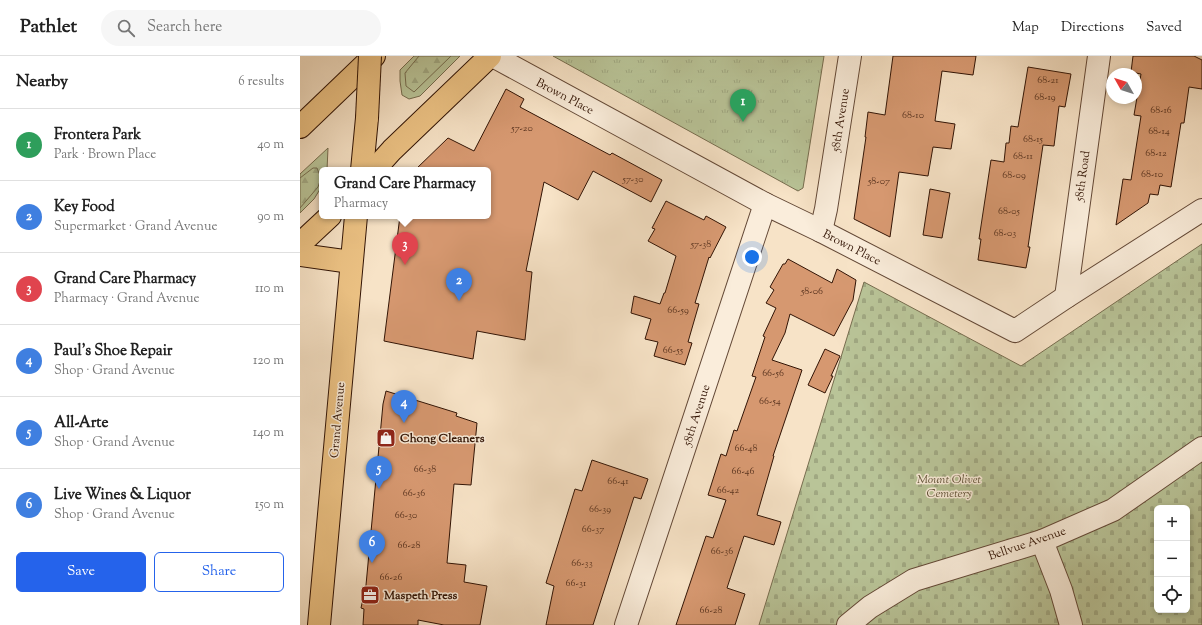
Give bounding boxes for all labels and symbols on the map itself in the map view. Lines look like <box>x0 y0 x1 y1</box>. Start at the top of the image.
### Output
north arrow <box>1106 68 1142 104</box>
house number: 68-21 <box>1037 73 1059 88</box>
street label: Brown Place <box>532 74 597 120</box>
street label: 58th Avenue <box>827 87 855 154</box>
pin: 1 <box>730 89 756 122</box>
house number: 68-19 <box>1034 90 1056 105</box>
house number: 68-16 <box>1150 103 1172 118</box>
house number: 68-10 <box>902 108 924 123</box>
house number: 57-20 <box>510 121 533 136</box>
house number: 68-14 <box>1148 124 1170 139</box>
house number: 68-15 <box>1023 132 1044 147</box>
house number: 68-12 <box>1145 146 1167 161</box>
house number: 68-11 <box>1013 149 1034 164</box>
street label: 58th Road <box>1070 150 1095 204</box>
house number: 68-10 <box>1141 167 1163 182</box>
house number: 68-09 <box>1002 168 1026 183</box>
house number: 57-30 <box>622 172 643 187</box>
house number: 58-07 <box>867 174 890 189</box>
house number: 68-05 <box>998 204 1021 219</box>
street label: Brown Place <box>819 225 884 270</box>
house number: 68-03 <box>994 226 1016 241</box>
pin: 3 <box>392 232 418 265</box>
house number: 57-38 <box>690 237 711 252</box>
your location <box>742 247 762 267</box>
pin: 2 <box>446 268 472 301</box>
house number: 58-06 <box>800 284 823 299</box>
house number: 66-59 <box>667 303 689 318</box>
house number: 66-55 <box>663 343 684 358</box>
house number: 66-56 <box>762 366 784 381</box>
street label: Grand Avenue <box>326 381 350 459</box>
street label: 58th Avenue <box>678 382 716 449</box>
pin: 4 <box>391 390 417 423</box>
house number: 66-54 <box>759 394 781 409</box>
shop icon: Chong Cleaners <box>375 427 397 449</box>
place label: Chong Cleaners <box>400 430 485 448</box>
house number: 66-48 <box>735 441 757 456</box>
pin: 5 <box>366 456 392 489</box>
house number: 66-38 <box>414 462 436 477</box>
house number: 66-46 <box>732 464 754 479</box>
park label: Mount Olivet Cemetery <box>917 471 982 503</box>
house number: 66-41 <box>607 474 629 489</box>
house number: 66-42 <box>717 483 740 498</box>
house number: 66-36 <box>403 486 425 501</box>
house number: 66-39 <box>589 502 611 517</box>
house number: 66-30 <box>395 508 417 523</box>
house number: 66-37 <box>582 522 604 537</box>
street label: Bellvue Avenue <box>986 522 1069 566</box>
pin: 6 <box>359 530 385 563</box>
house number: 66-28 <box>398 538 420 553</box>
house number: 66-36 <box>711 544 733 559</box>
house number: 66-33 <box>571 556 593 571</box>
house number: 66-26 <box>380 570 402 585</box>
house number: 66-31 <box>566 576 587 591</box>
office icon: Maspeth Press <box>359 584 381 606</box>
place label: Maspeth Press <box>383 587 458 605</box>
house number: 66-28 <box>700 603 722 618</box>

